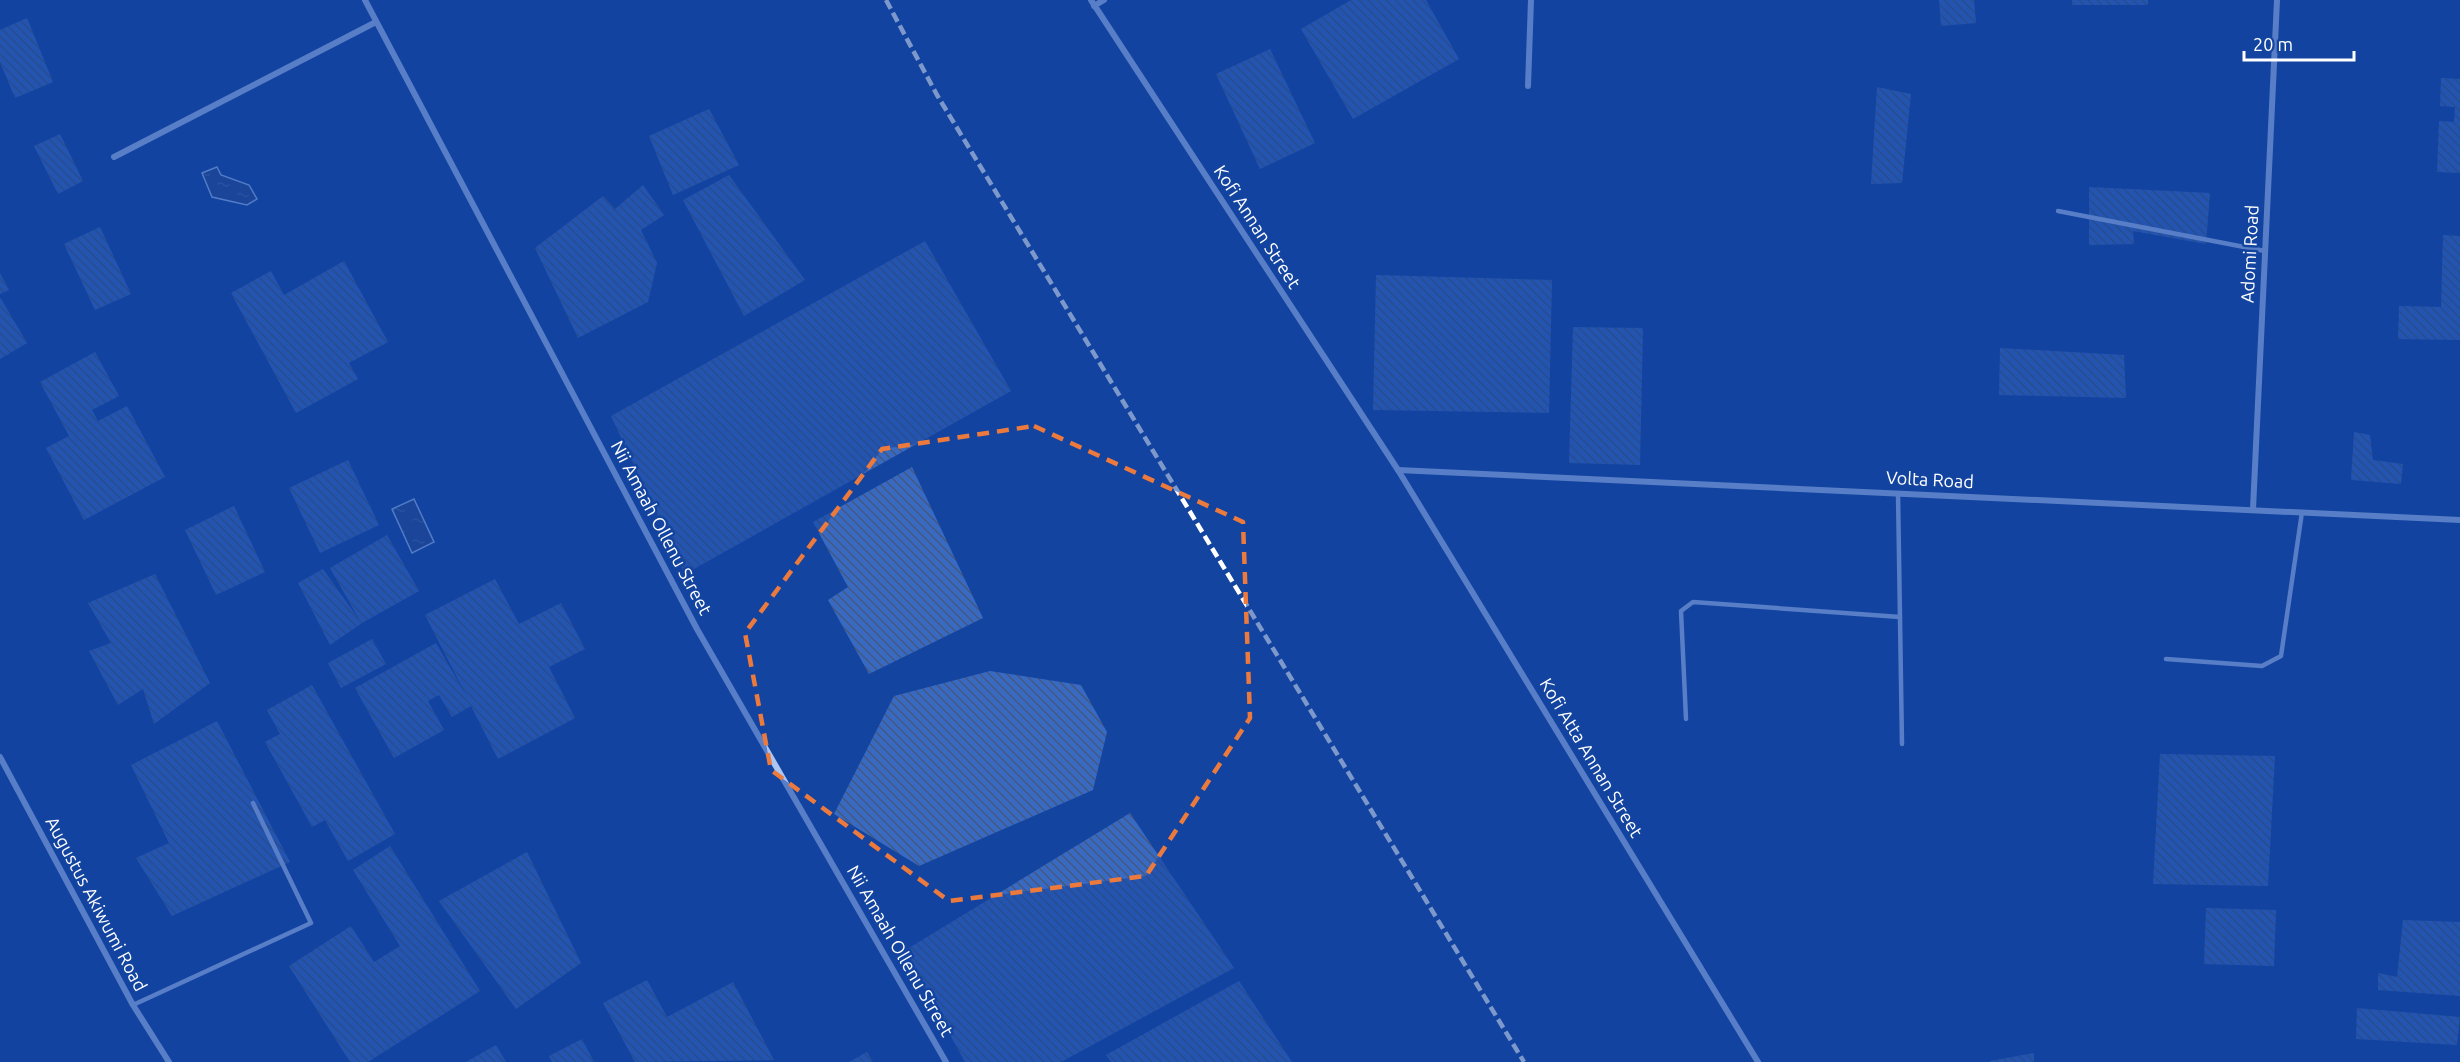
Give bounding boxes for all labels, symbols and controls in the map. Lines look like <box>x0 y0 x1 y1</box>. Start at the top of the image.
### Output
scale bar <box>2244 24 2354 62</box>
text: 20 m <box>2253 34 2293 54</box>
street label: Kofi Annan Street <box>1211 161 1305 292</box>
street label: Adomi Road <box>2236 204 2262 304</box>
street label: Nii Amaah Ollenu Street <box>607 437 716 618</box>
street label: Volta Road <box>1886 467 1974 491</box>
street label: Kofi Atta Annan Street <box>1536 674 1647 841</box>
street label: Augustus Akiwumi Road <box>42 813 151 994</box>
street label: Nii Amaah Ollenu Street <box>844 861 958 1040</box>

